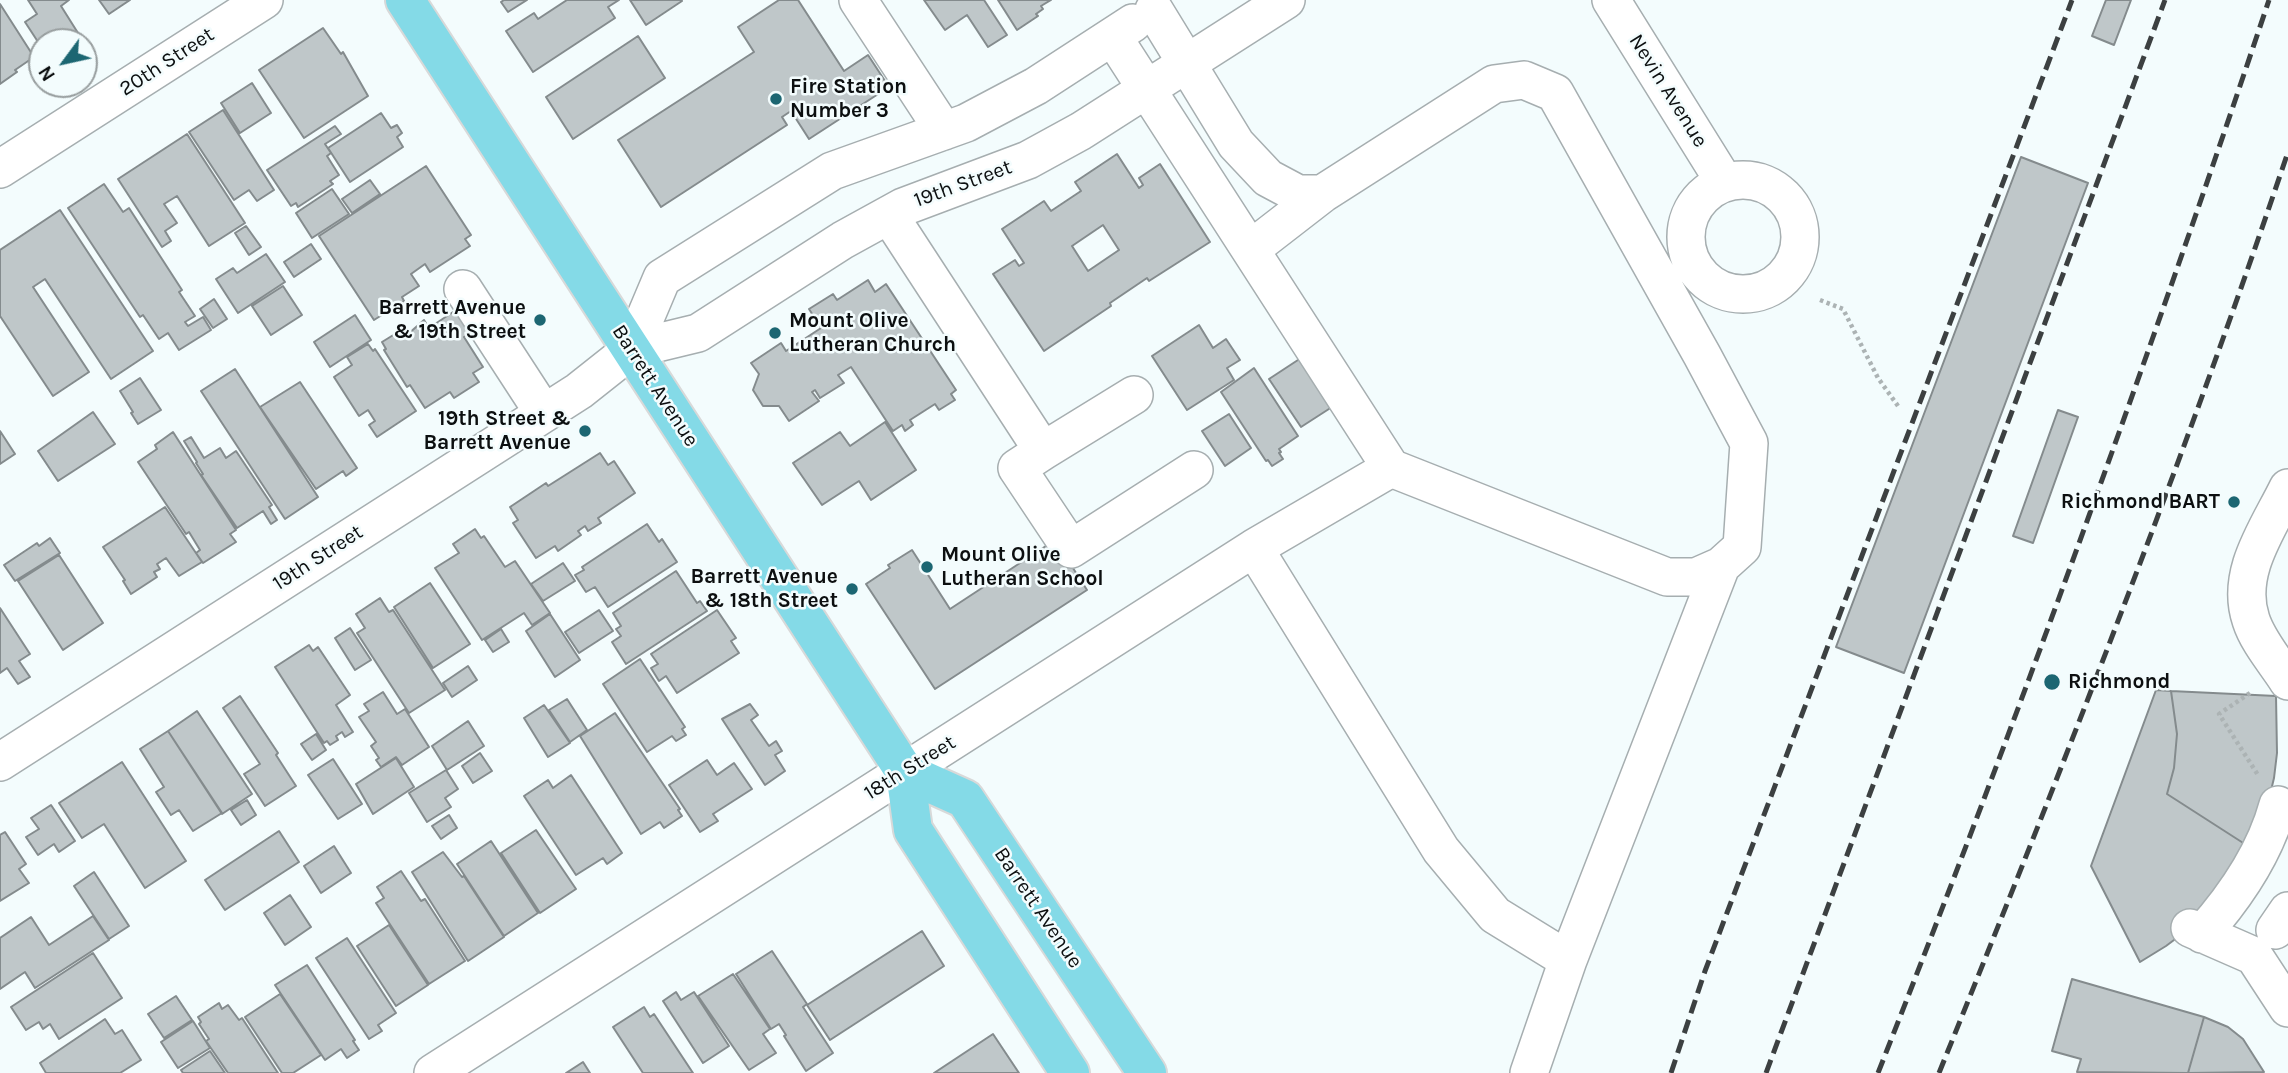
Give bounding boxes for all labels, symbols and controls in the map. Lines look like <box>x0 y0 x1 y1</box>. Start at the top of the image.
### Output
street label: 20th Street <box>115 22 219 102</box>
north arrow <box>28 28 98 98</box>
street label: Nevin Avenue <box>1623 30 1713 152</box>
text: N <box>34 62 60 85</box>
place label: Fire Station Number 3 <box>790 74 907 124</box>
marker: Fire Station Number 3 <box>768 91 784 107</box>
street label: 19th Street <box>911 155 1015 213</box>
place label: Barrett Avenue & 19th Street <box>378 295 526 345</box>
place label: Mount Olive Lutheran Church <box>789 308 956 358</box>
marker: Barrett Avenue & 19th Street <box>532 312 548 328</box>
street label: Barrett Avenue <box>606 320 704 452</box>
marker: Mount Olive Lutheran Church <box>767 325 783 341</box>
place label: 19th Street & Barrett Avenue <box>423 406 571 456</box>
marker: 19th Street & Barrett Avenue <box>577 423 593 439</box>
place label: Richmond BART <box>2061 489 2220 515</box>
marker: Richmond BART <box>2226 494 2242 510</box>
street label: 19th Street <box>268 520 368 596</box>
place label: Mount Olive Lutheran School <box>941 542 1104 592</box>
marker: Mount Olive Lutheran School <box>919 559 935 575</box>
place label: Barrett Avenue & 18th Street <box>690 564 838 614</box>
marker: Barrett Avenue & 18th Street <box>844 581 860 597</box>
place label: Richmond <box>2068 669 2170 695</box>
marker: Richmond <box>2042 672 2062 692</box>
street label: 18th Street <box>860 730 960 806</box>
street label: Barrett Avenue <box>988 843 1088 973</box>

